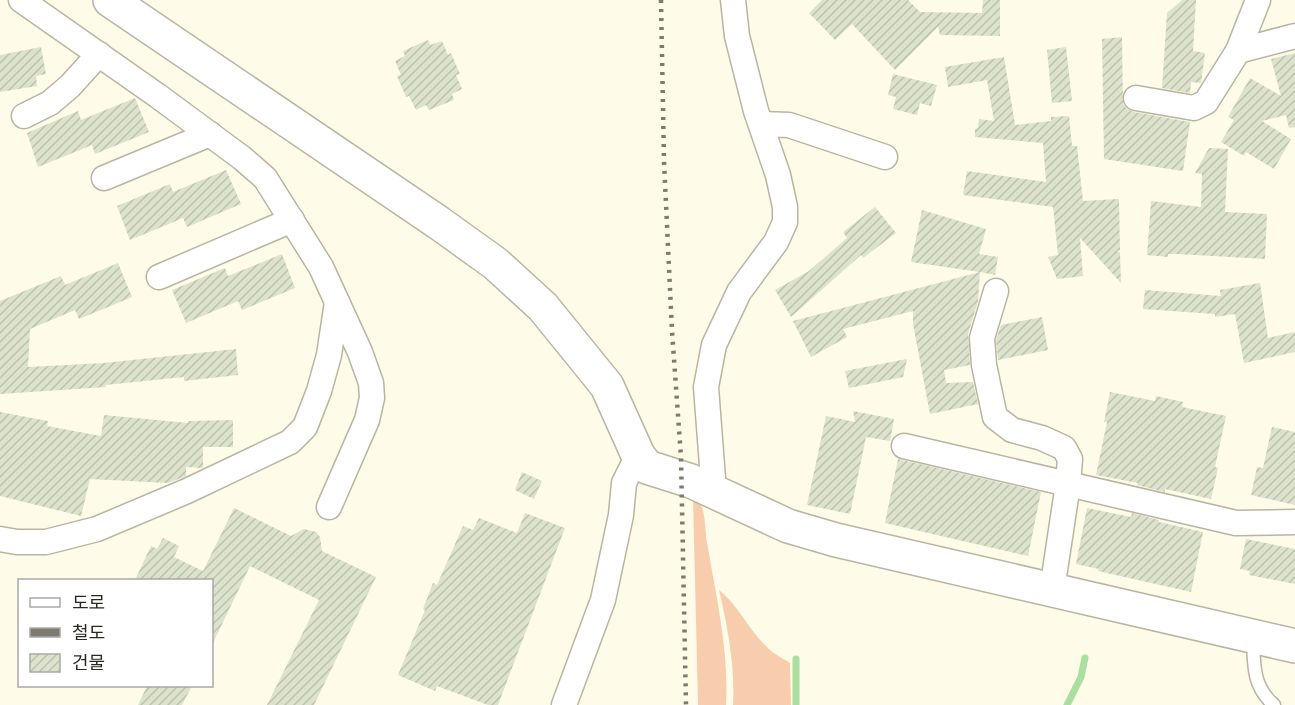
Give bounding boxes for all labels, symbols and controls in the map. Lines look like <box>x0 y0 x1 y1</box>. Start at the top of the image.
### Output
legend <box>18 579 213 687</box>
text: 도로 <box>72 590 105 615</box>
text: 철도 <box>72 620 105 645</box>
text: 건물 <box>72 650 105 675</box>

